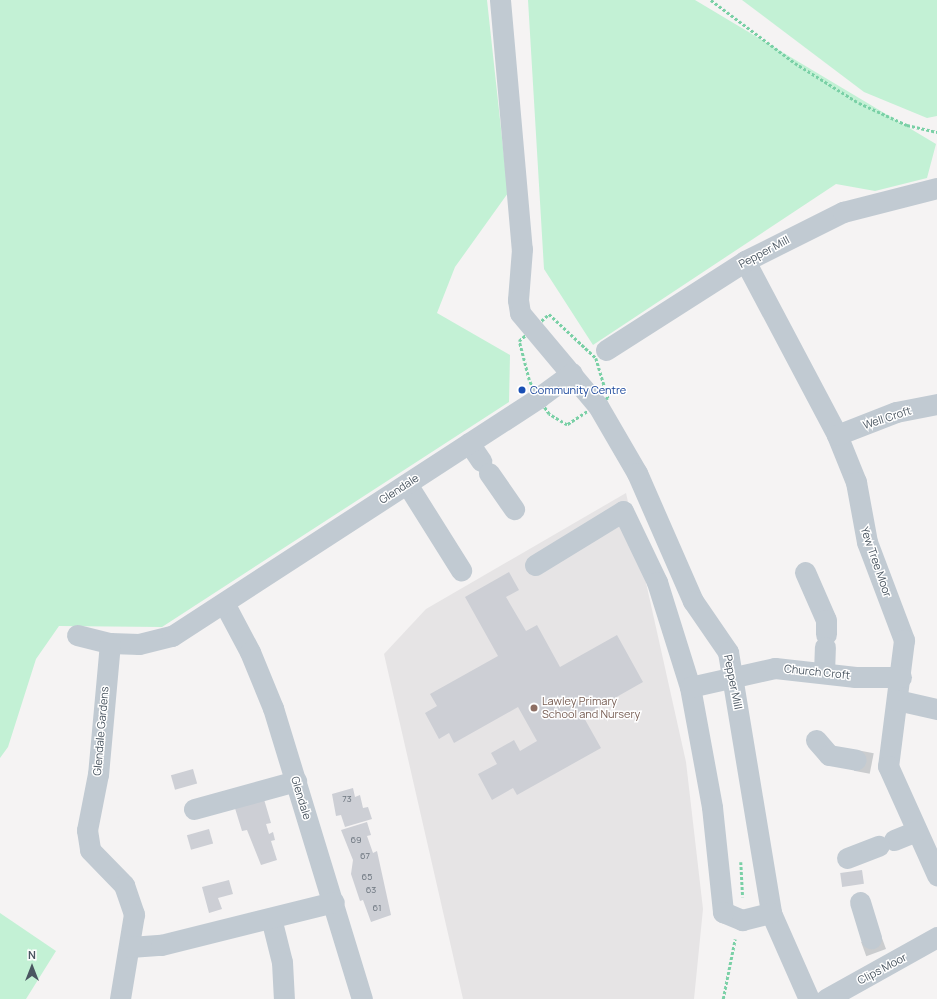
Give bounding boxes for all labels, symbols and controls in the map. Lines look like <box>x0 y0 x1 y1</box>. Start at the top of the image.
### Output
street label: Pepper Mill <box>736 233 792 271</box>
place label: Community Centre <box>530 383 626 397</box>
marker: Community Centre <box>517 385 527 395</box>
street label: Well Croft <box>861 404 913 432</box>
street label: Glendale <box>377 471 421 507</box>
street label: Yew Tree Moor <box>858 525 894 599</box>
street label: Pepper Mill <box>721 654 745 710</box>
street label: Church Croft <box>783 662 851 682</box>
street label: Glendale Gardens <box>91 686 111 776</box>
place label: Lawley Primary School and Nursery <box>542 695 640 721</box>
marker: Lawley Primary School and Nursery <box>529 703 539 713</box>
street label: Glendale <box>288 775 314 821</box>
house number: 73 <box>342 794 352 804</box>
house number: 69 <box>350 835 362 845</box>
house number: 67 <box>360 851 370 861</box>
house number: 65 <box>362 872 372 882</box>
house number: 63 <box>366 885 376 895</box>
house number: 61 <box>373 903 381 913</box>
north arrow <box>12 947 52 987</box>
text: N <box>28 947 36 962</box>
street label: Clips Moor <box>855 951 909 987</box>

